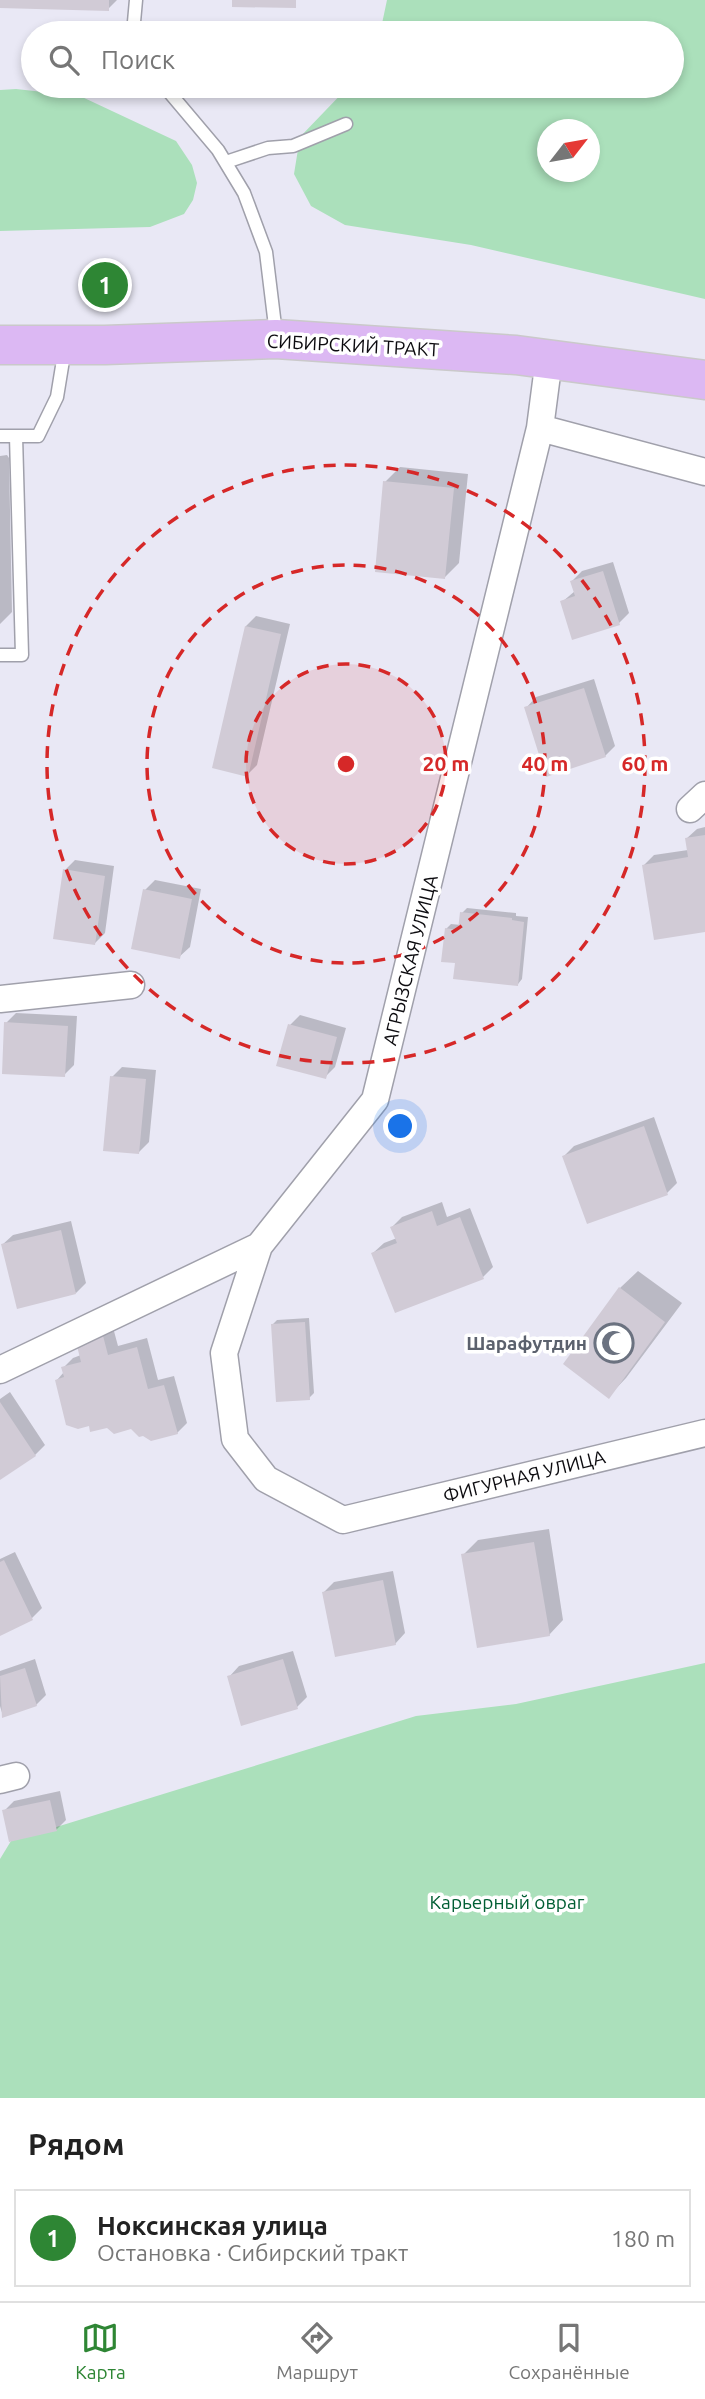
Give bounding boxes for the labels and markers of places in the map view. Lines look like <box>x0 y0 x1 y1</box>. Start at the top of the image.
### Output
pin: 1 <box>82 259 128 311</box>
centre of rings <box>334 752 358 776</box>
mosque icon: Шарафутдин <box>593 1322 635 1364</box>
place label: Шарафутдин <box>466 1332 587 1354</box>

